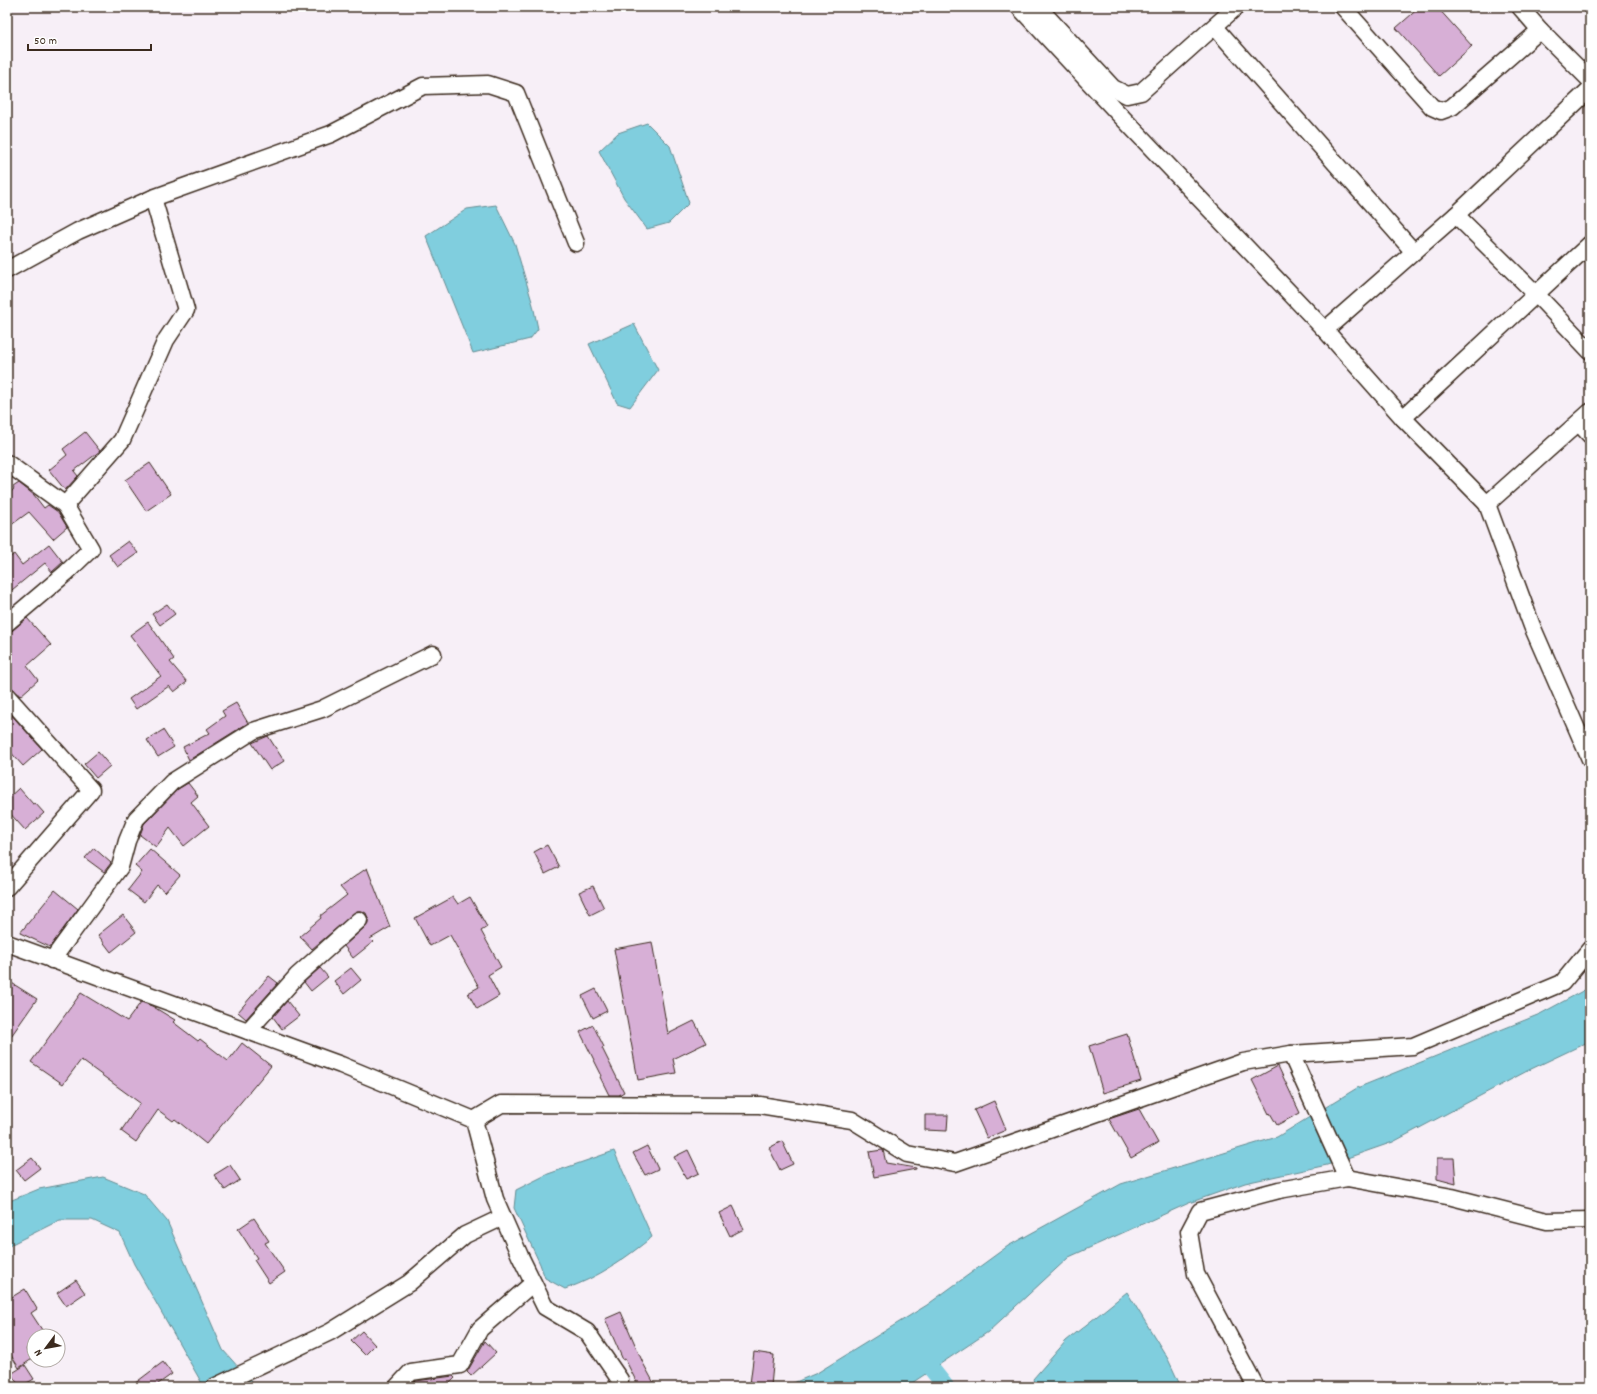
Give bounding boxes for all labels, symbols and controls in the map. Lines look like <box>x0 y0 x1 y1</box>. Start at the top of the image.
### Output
scale bar <box>28 26 151 52</box>
text: 50 m <box>34 33 57 50</box>
north arrow <box>26 1328 66 1368</box>
text: N <box>31 1345 47 1359</box>

